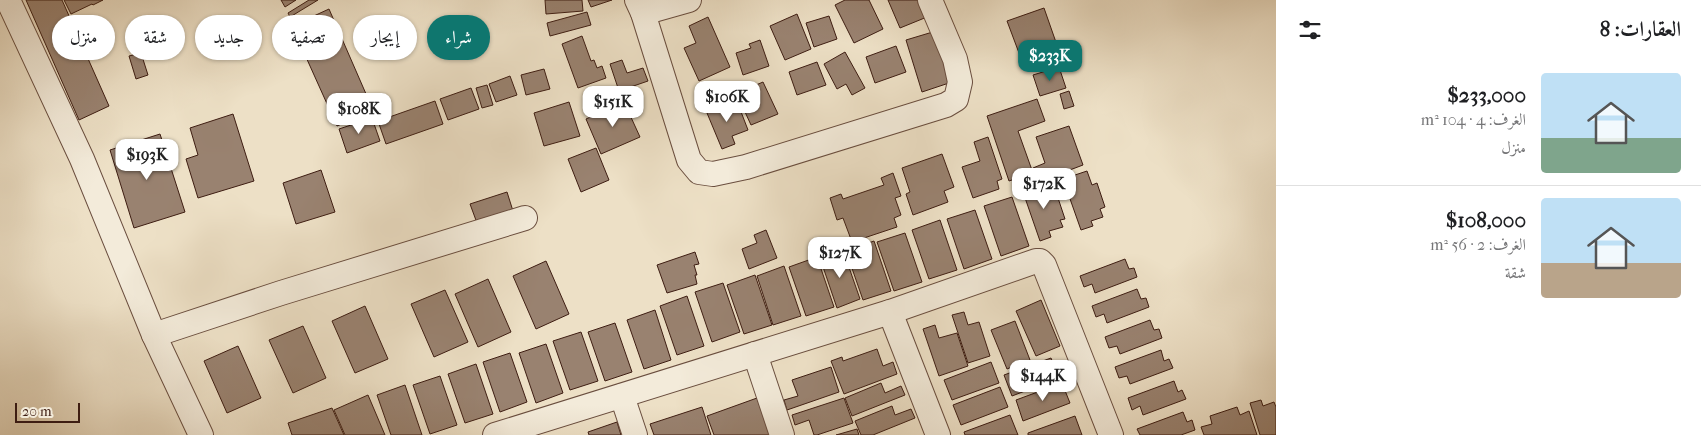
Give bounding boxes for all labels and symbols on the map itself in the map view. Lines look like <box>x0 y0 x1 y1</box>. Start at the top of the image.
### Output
pin: $233K <box>1015 39 1085 82</box>
pin: $106K <box>692 80 762 123</box>
pin: $151K <box>578 86 648 128</box>
pin: $108K <box>324 92 394 135</box>
pin: $193K <box>112 138 182 181</box>
pin: $172K <box>1009 168 1079 210</box>
pin: $127K <box>805 236 875 279</box>
pin: $144K <box>1008 360 1078 402</box>
scale bar <box>15 400 80 423</box>

